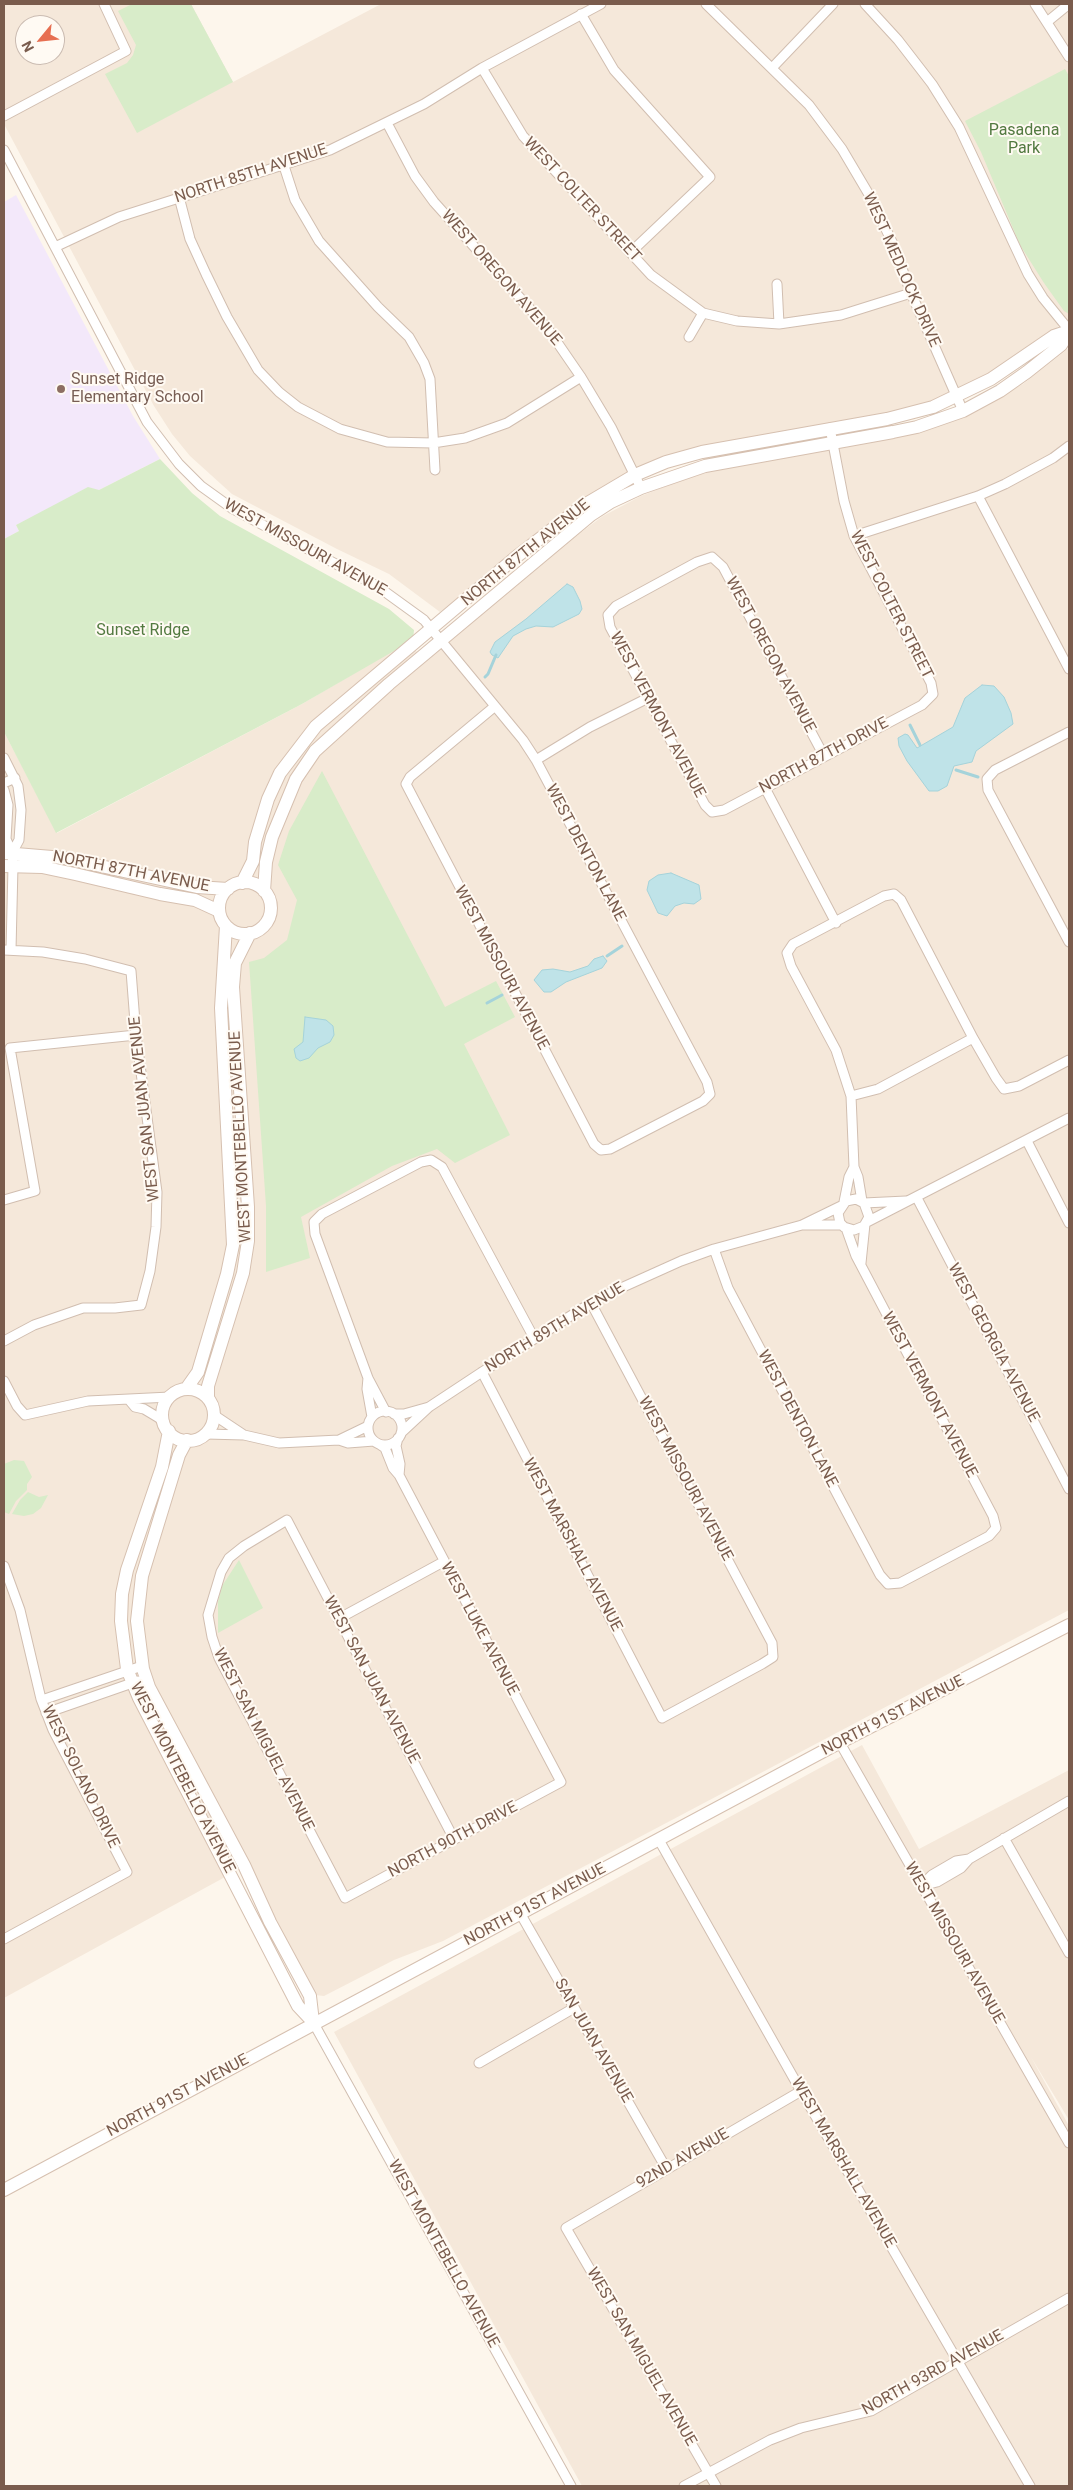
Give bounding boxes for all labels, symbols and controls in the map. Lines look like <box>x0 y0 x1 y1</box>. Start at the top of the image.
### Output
north arrow <box>15 15 65 65</box>
text: N <box>18 38 37 55</box>
park label: Pasadena Park <box>989 121 1059 159</box>
street label: WEST COLTER STREET <box>519 134 645 266</box>
street label: NORTH 85TH AVENUE <box>172 140 330 208</box>
street label: WEST MEDLOCK DRIVE <box>858 190 944 350</box>
street label: WEST OREGON AVENUE <box>437 206 565 350</box>
place label: Sunset Ridge Elementary School <box>71 370 204 408</box>
marker: Sunset Ridge Elementary School <box>55 383 67 395</box>
street label: WEST MISSOURI AVENUE <box>220 495 390 601</box>
street label: NORTH 87TH AVENUE <box>458 495 594 611</box>
street label: WEST COLTER STREET <box>845 528 937 682</box>
street label: WEST OREGON AVENUE <box>721 574 819 736</box>
park label: Sunset Ridge <box>96 621 190 641</box>
street label: WEST VERMONT AVENUE <box>605 629 709 801</box>
street label: NORTH 87TH DRIVE <box>756 714 892 798</box>
street label: WEST DENTON LANE <box>541 781 629 925</box>
street label: NORTH 87TH AVENUE <box>51 847 211 897</box>
street label: WEST MISSOURI AVENUE <box>450 883 552 1053</box>
street label: WEST SAN JUAN AVENUE <box>126 1015 164 1203</box>
street label: WEST MONTEBELLO AVENUE <box>226 1031 256 1243</box>
street label: WEST GEORGIA AVENUE <box>943 1260 1043 1426</box>
street label: NORTH 89TH AVENUE <box>482 1279 628 1377</box>
street label: WEST VERMONT AVENUE <box>877 1309 981 1481</box>
street label: WEST DENTON LANE <box>753 1347 841 1491</box>
street label: WEST MISSOURI AVENUE <box>634 1394 736 1564</box>
street label: WEST MARSHALL AVENUE <box>518 1455 626 1635</box>
street label: WEST LUKE AVENUE <box>436 1559 522 1699</box>
street label: WEST SAN JUAN AVENUE <box>319 1593 423 1767</box>
street label: WEST SAN MIGUEL AVENUE <box>208 1645 318 1835</box>
street label: NORTH 91ST AVENUE <box>818 1672 968 1760</box>
street label: WEST MONTEBELLO AVENUE <box>125 1679 239 1877</box>
street label: WEST SOLANO DRIVE <box>37 1703 123 1851</box>
street label: NORTH 90TH DRIVE <box>385 1798 521 1882</box>
street label: WEST MISSOURI AVENUE <box>900 1859 1008 2027</box>
street label: NORTH 91ST AVENUE <box>461 1860 609 1950</box>
street label: SAN JUAN AVENUE <box>550 1976 636 2106</box>
street label: NORTH 91ST AVENUE <box>104 2051 252 2141</box>
street label: WEST MARSHALL AVENUE <box>786 2074 900 2252</box>
street label: 92ND AVENUE <box>633 2125 733 2193</box>
street label: WEST MONTEBELLO AVENUE <box>383 2157 503 2351</box>
street label: WEST SAN MIGUEL AVENUE <box>582 2264 700 2450</box>
street label: NORTH 93RD AVENUE <box>859 2326 1007 2420</box>

